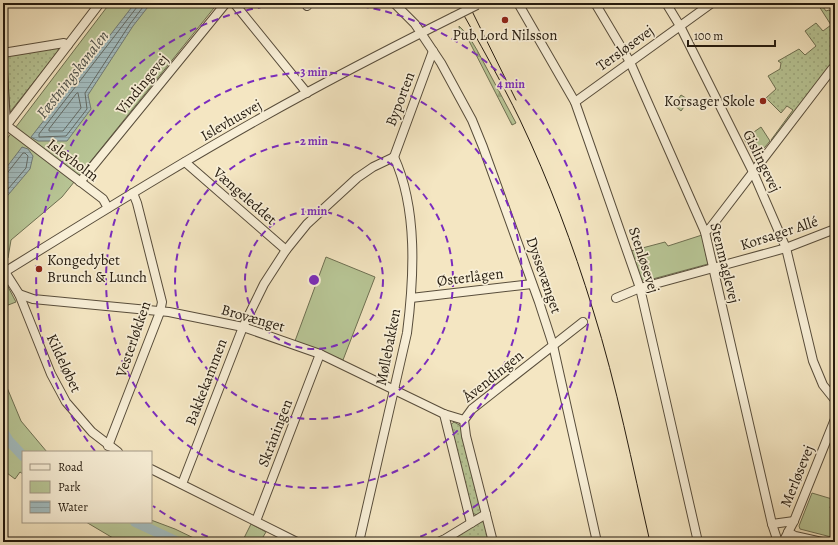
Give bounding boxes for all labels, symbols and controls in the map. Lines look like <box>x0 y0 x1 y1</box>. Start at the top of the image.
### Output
marker: Pub Lord Nilsson <box>500 15 510 25</box>
street label: Tersløsevej <box>592 20 658 76</box>
scale bar <box>688 22 775 48</box>
place label: Pub Lord Nilsson <box>453 25 557 45</box>
water label: Fæstningskanalen <box>31 26 114 123</box>
text: 100 m <box>694 28 723 44</box>
street label: Vindingevej <box>111 49 173 119</box>
text: 3 min <box>300 64 328 80</box>
street label: Byporten <box>381 69 419 129</box>
text: 4 min <box>497 76 525 92</box>
place label: Korsager Skole <box>664 91 755 111</box>
street label: Islevhusvej <box>197 95 265 145</box>
marker: Korsager Skole <box>758 96 768 106</box>
street label: Gislingevej <box>738 126 786 196</box>
text: 2 min <box>300 133 328 149</box>
street label: Islevholm <box>43 134 103 186</box>
street label: Vængeleddet <box>208 162 281 229</box>
text: 1 min <box>301 203 328 219</box>
street label: Korsager Allé <box>738 211 821 255</box>
street label: Stenmaglevej <box>705 221 745 305</box>
street label: Stenløsevej <box>624 224 664 296</box>
street label: Dyssevænget <box>522 234 566 316</box>
place label: Kongedybet Brunch & Lunch <box>47 250 147 287</box>
street label: Østerlågen <box>436 263 504 291</box>
marker: Kongedybet Brunch & Lunch <box>34 264 44 274</box>
centre of rings <box>307 273 321 287</box>
street label: Vesterløkken <box>110 298 155 380</box>
street label: Brovænget <box>219 299 287 337</box>
street label: Møllebakken <box>371 307 405 387</box>
street label: Kildeløbet <box>42 330 86 396</box>
street label: Bakkekammen <box>180 336 232 428</box>
street label: Åvendingen <box>458 345 528 407</box>
street label: Skråningen <box>253 396 297 470</box>
street label: Merløsevej <box>775 442 819 510</box>
legend <box>22 451 152 523</box>
text: Road <box>58 459 84 475</box>
text: Park <box>58 479 81 495</box>
text: Water <box>57 499 88 515</box>

